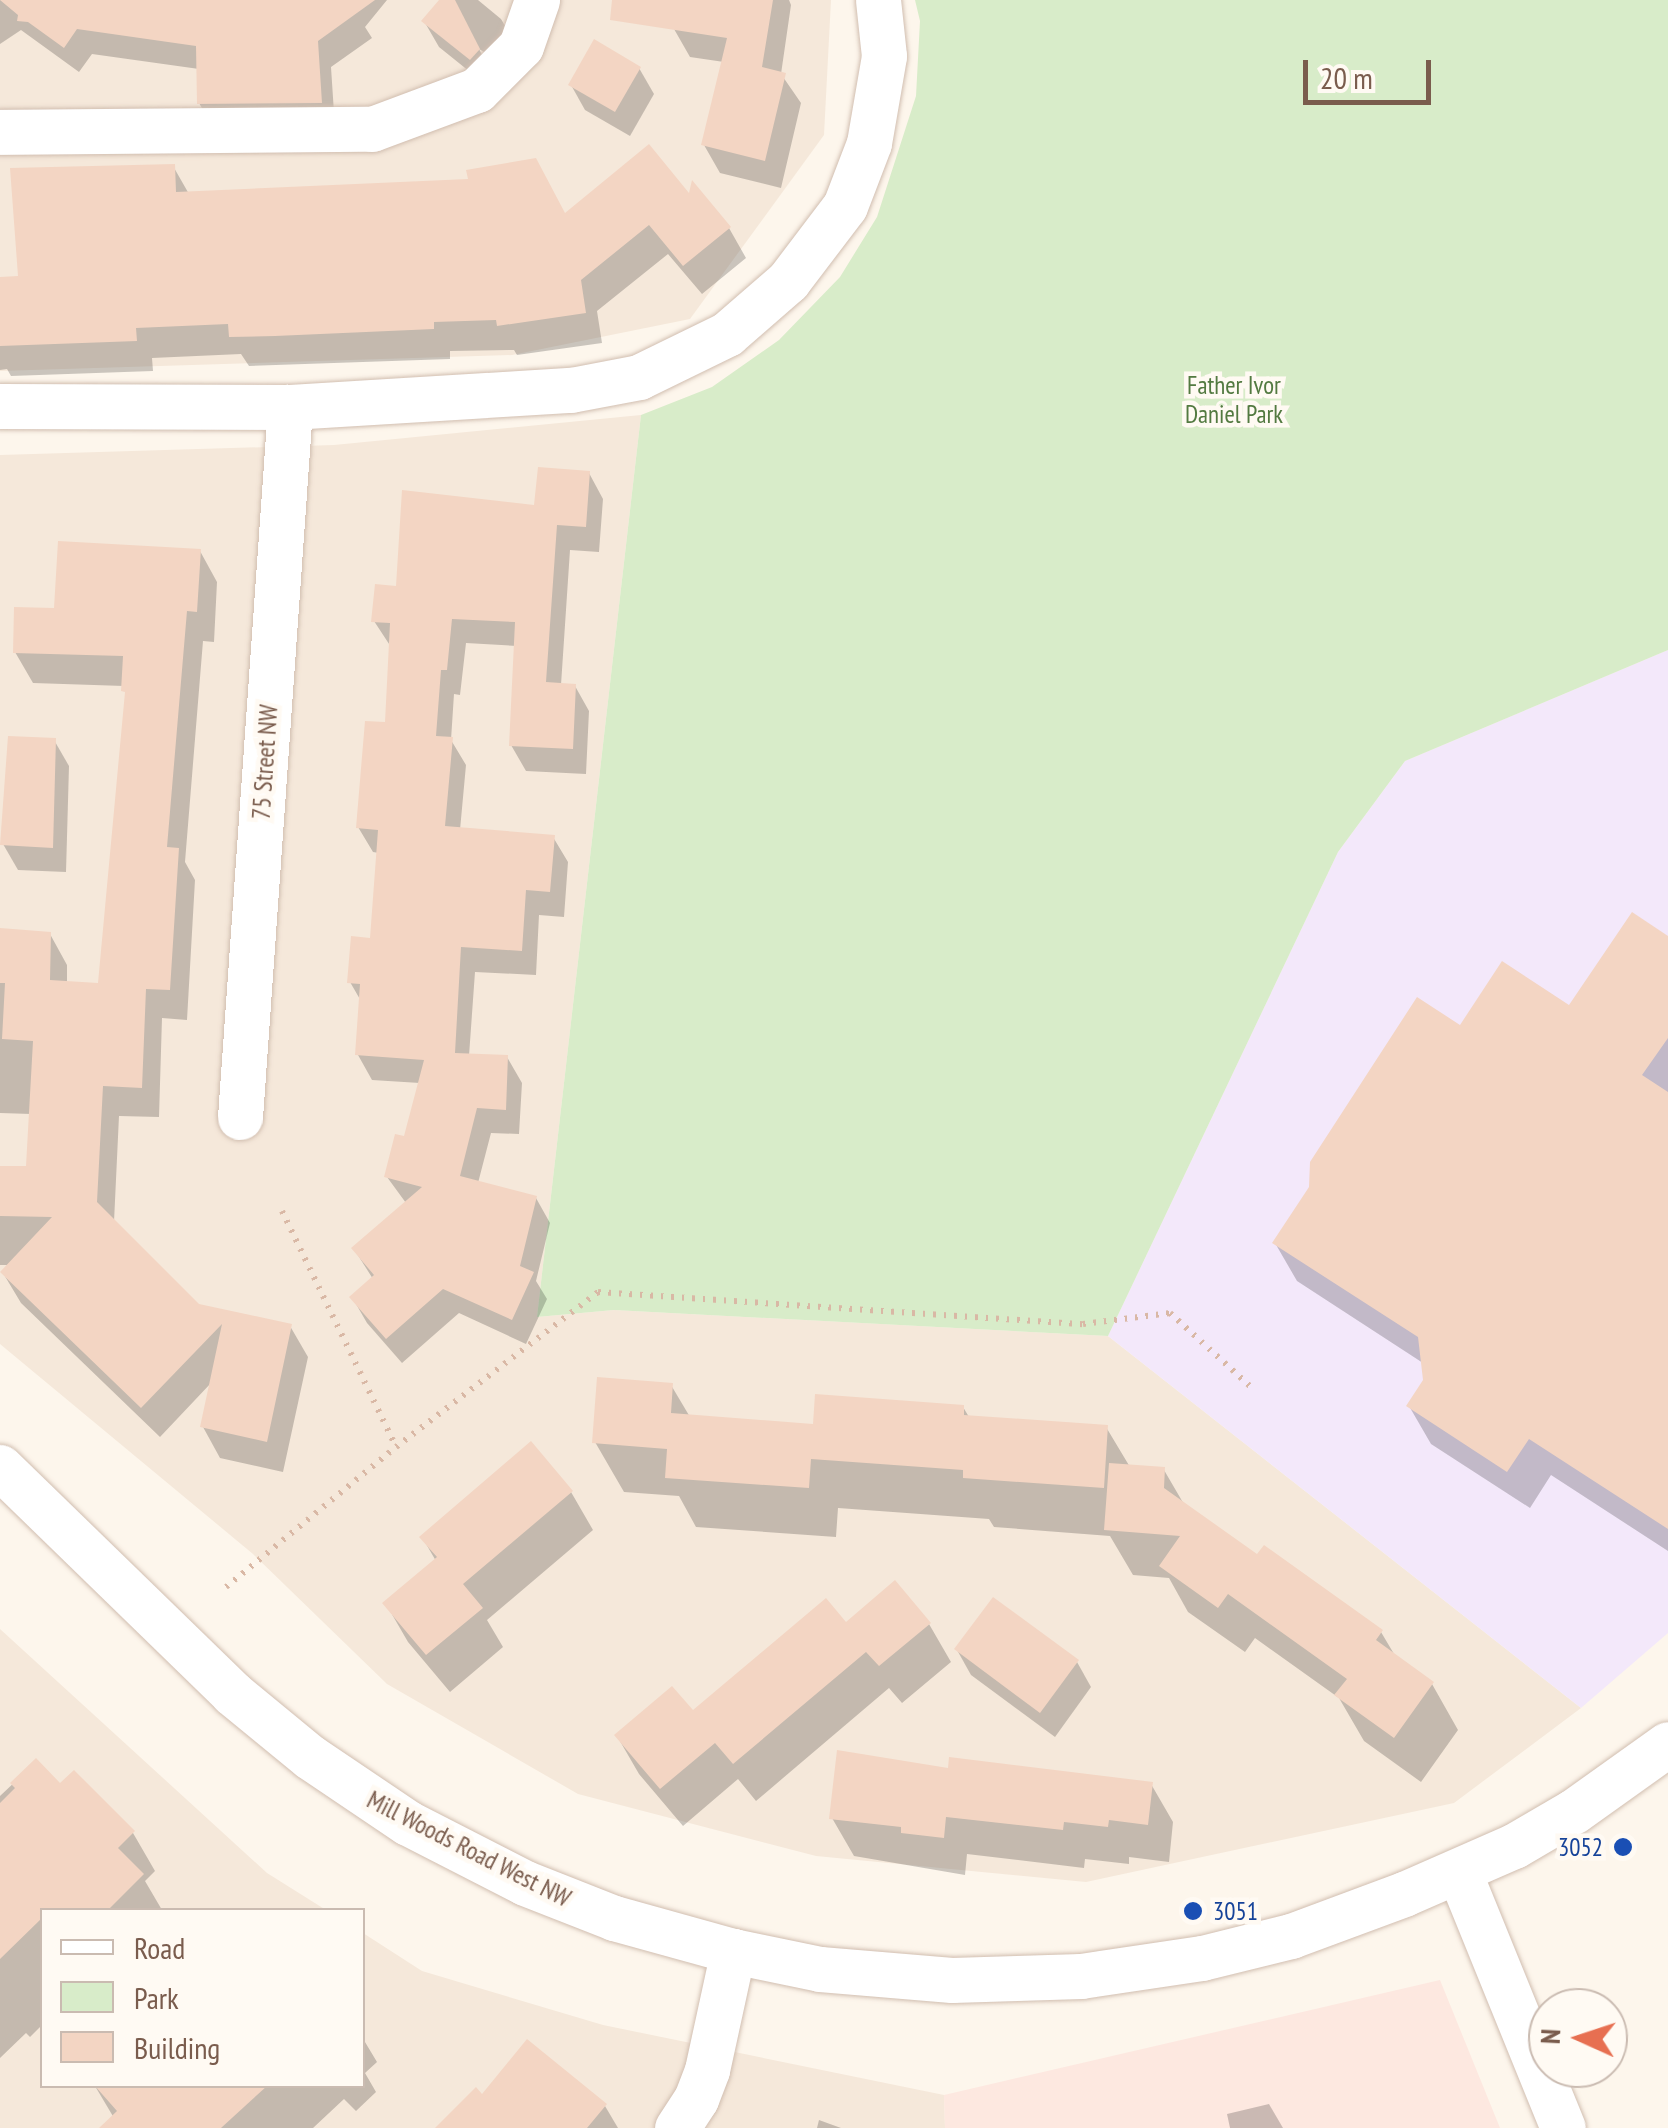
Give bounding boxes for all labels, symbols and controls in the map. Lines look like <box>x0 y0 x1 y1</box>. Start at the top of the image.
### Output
scale bar <box>1308 40 1436 102</box>
text: 20 m <box>1320 58 1373 97</box>
park label: Father Ivor Daniel Park <box>1185 371 1283 430</box>
street label: 75 Street NW <box>246 704 284 820</box>
street label: Mill Woods Road West NW <box>362 1784 576 1914</box>
place label: 3052 <box>1558 1832 1603 1862</box>
marker: 3052 <box>1612 1836 1634 1858</box>
place label: 3051 <box>1213 1896 1258 1926</box>
marker: 3051 <box>1182 1900 1204 1922</box>
legend <box>40 1908 365 2088</box>
text: Road <box>134 1928 185 1967</box>
text: Park <box>134 1978 179 2017</box>
north arrow <box>1528 1988 1628 2088</box>
text: Building <box>134 2028 220 2067</box>
text: N <box>1531 2028 1568 2045</box>

